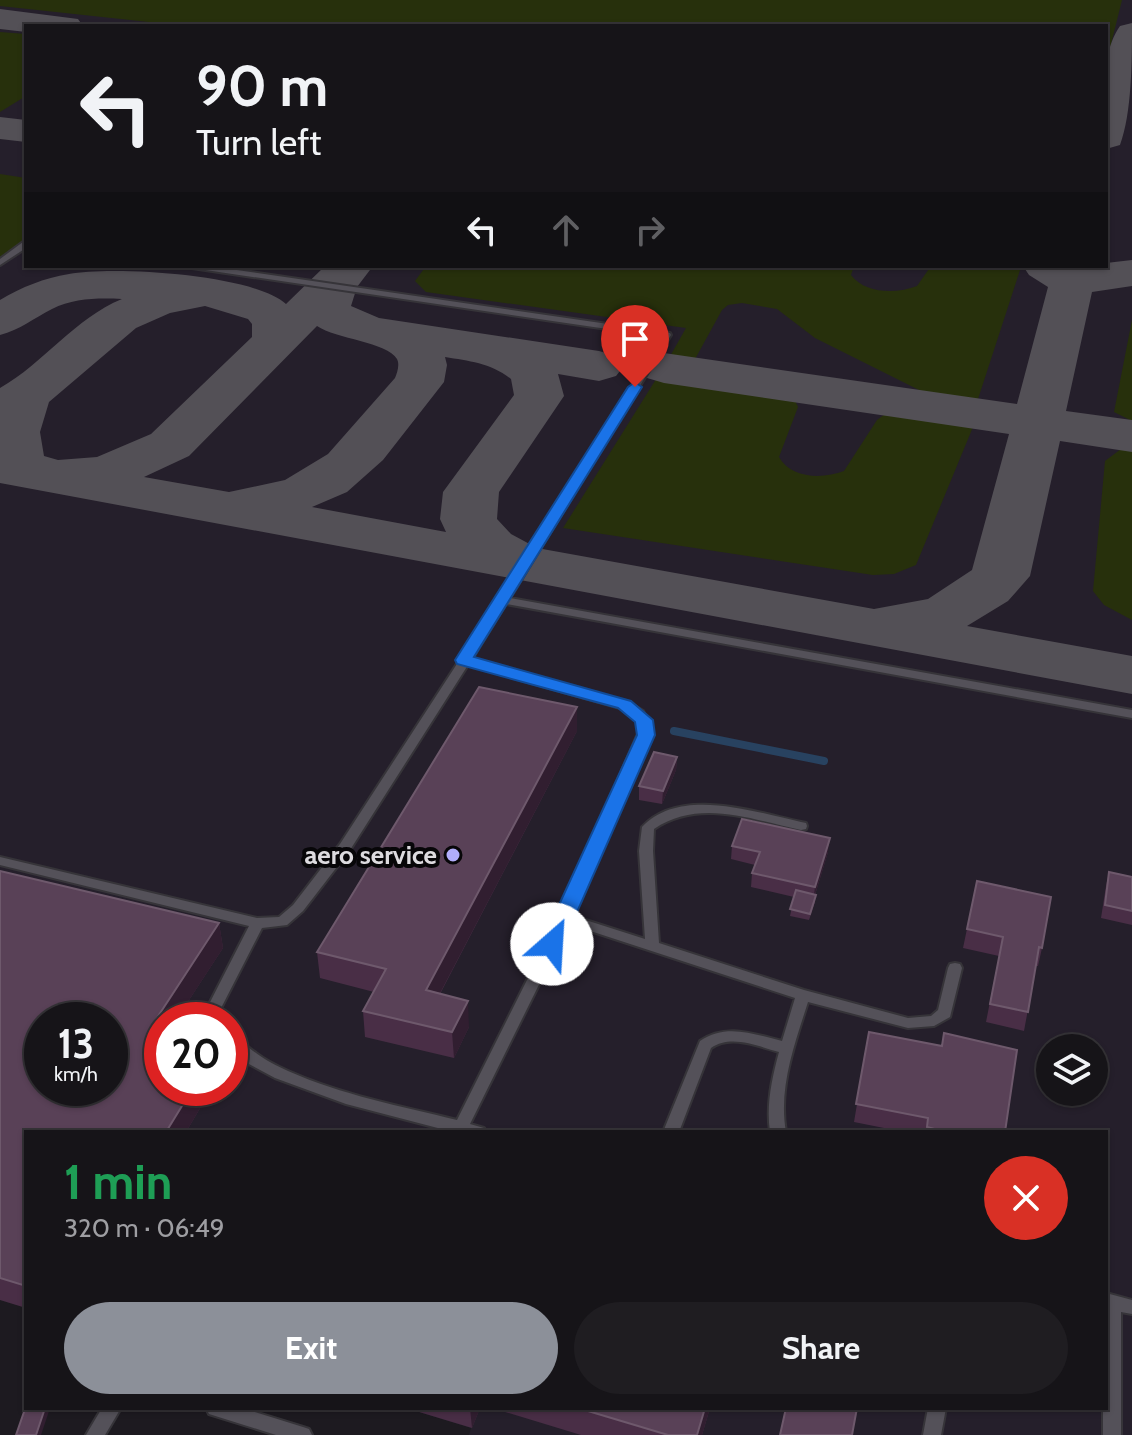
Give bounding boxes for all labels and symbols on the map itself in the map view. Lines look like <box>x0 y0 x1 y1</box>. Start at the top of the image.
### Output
pin <box>601 305 669 387</box>
place label: aero service <box>304 839 437 871</box>
marker: aero service <box>444 846 462 864</box>
position arrow <box>510 902 594 986</box>
speed limit sign: 20 <box>144 1002 248 1106</box>

